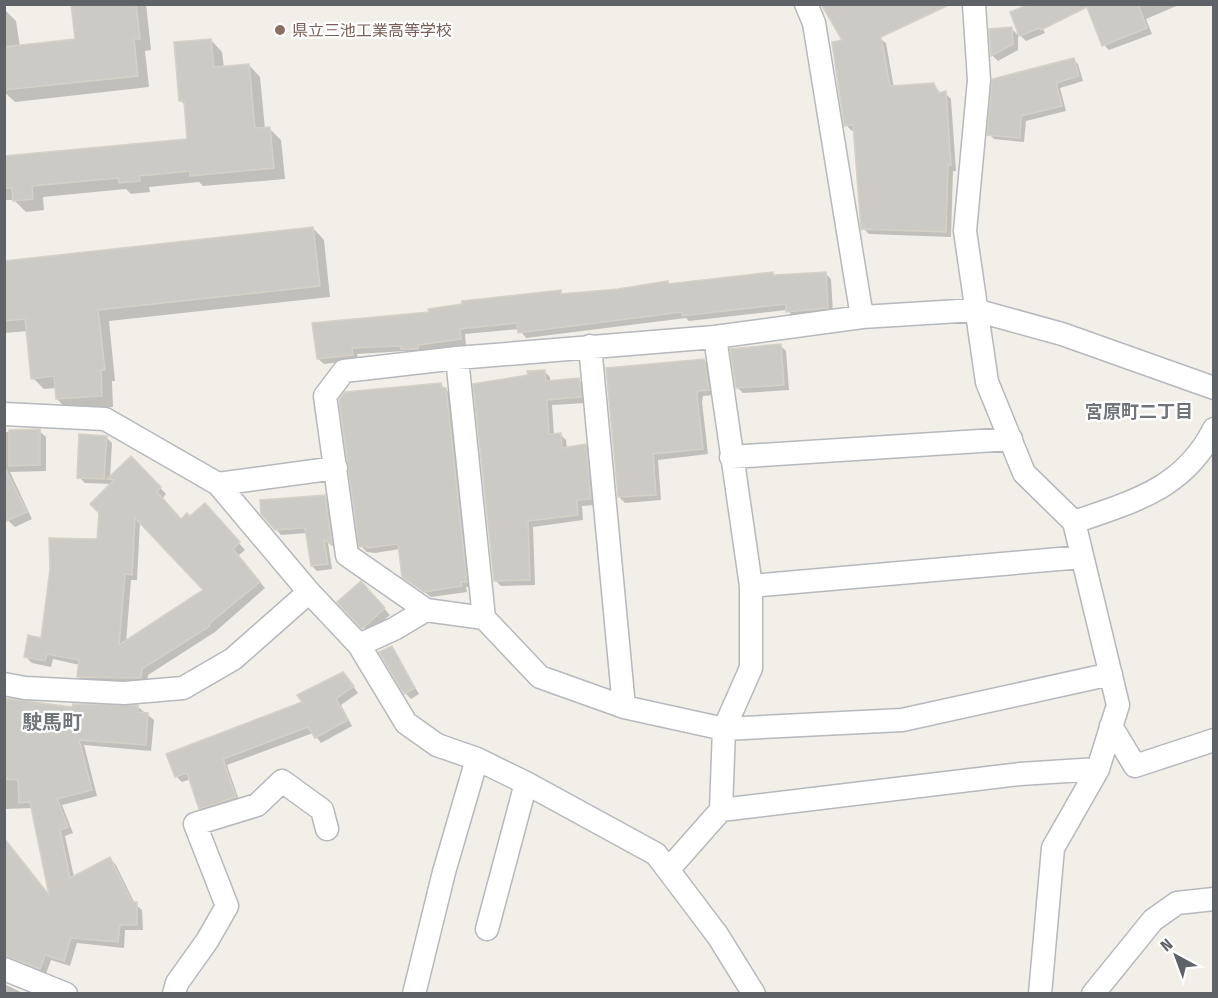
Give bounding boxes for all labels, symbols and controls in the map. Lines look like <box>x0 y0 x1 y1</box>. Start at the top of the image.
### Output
place label: 県立三池工業高等学校 <box>292 21 452 40</box>
marker: 県立三池工業高等学校 <box>273 23 287 37</box>
district label: 宮原町二丁目 <box>1085 401 1193 423</box>
district label: 駛馬町 <box>22 710 82 734</box>
north arrow <box>1146 926 1206 986</box>
text: N <box>1157 935 1176 955</box>

